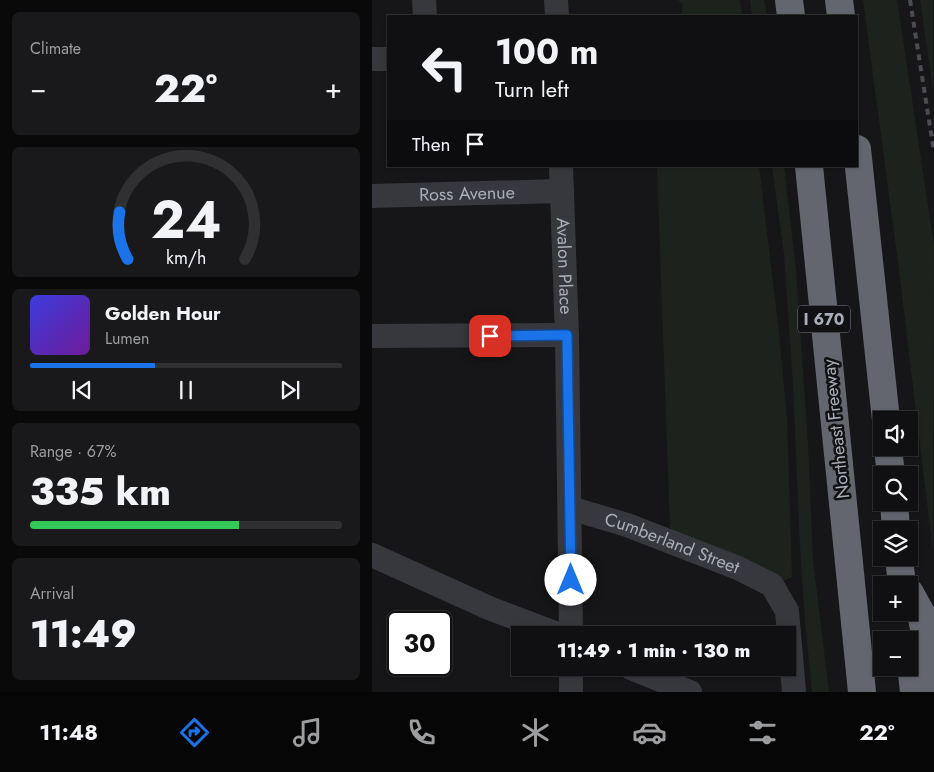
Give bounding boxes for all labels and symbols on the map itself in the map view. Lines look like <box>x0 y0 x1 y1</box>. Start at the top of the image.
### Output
street label: Ross Avenue <box>419 179 515 208</box>
street label: Avalon Place <box>550 217 579 315</box>
road number: I 670 <box>798 306 850 332</box>
pin <box>469 315 511 357</box>
street label: Northeast Freeway <box>816 358 856 500</box>
street label: Cumberland Street <box>601 506 744 581</box>
position arrow <box>544 553 596 605</box>
speed limit sign: 30 <box>387 611 452 676</box>

